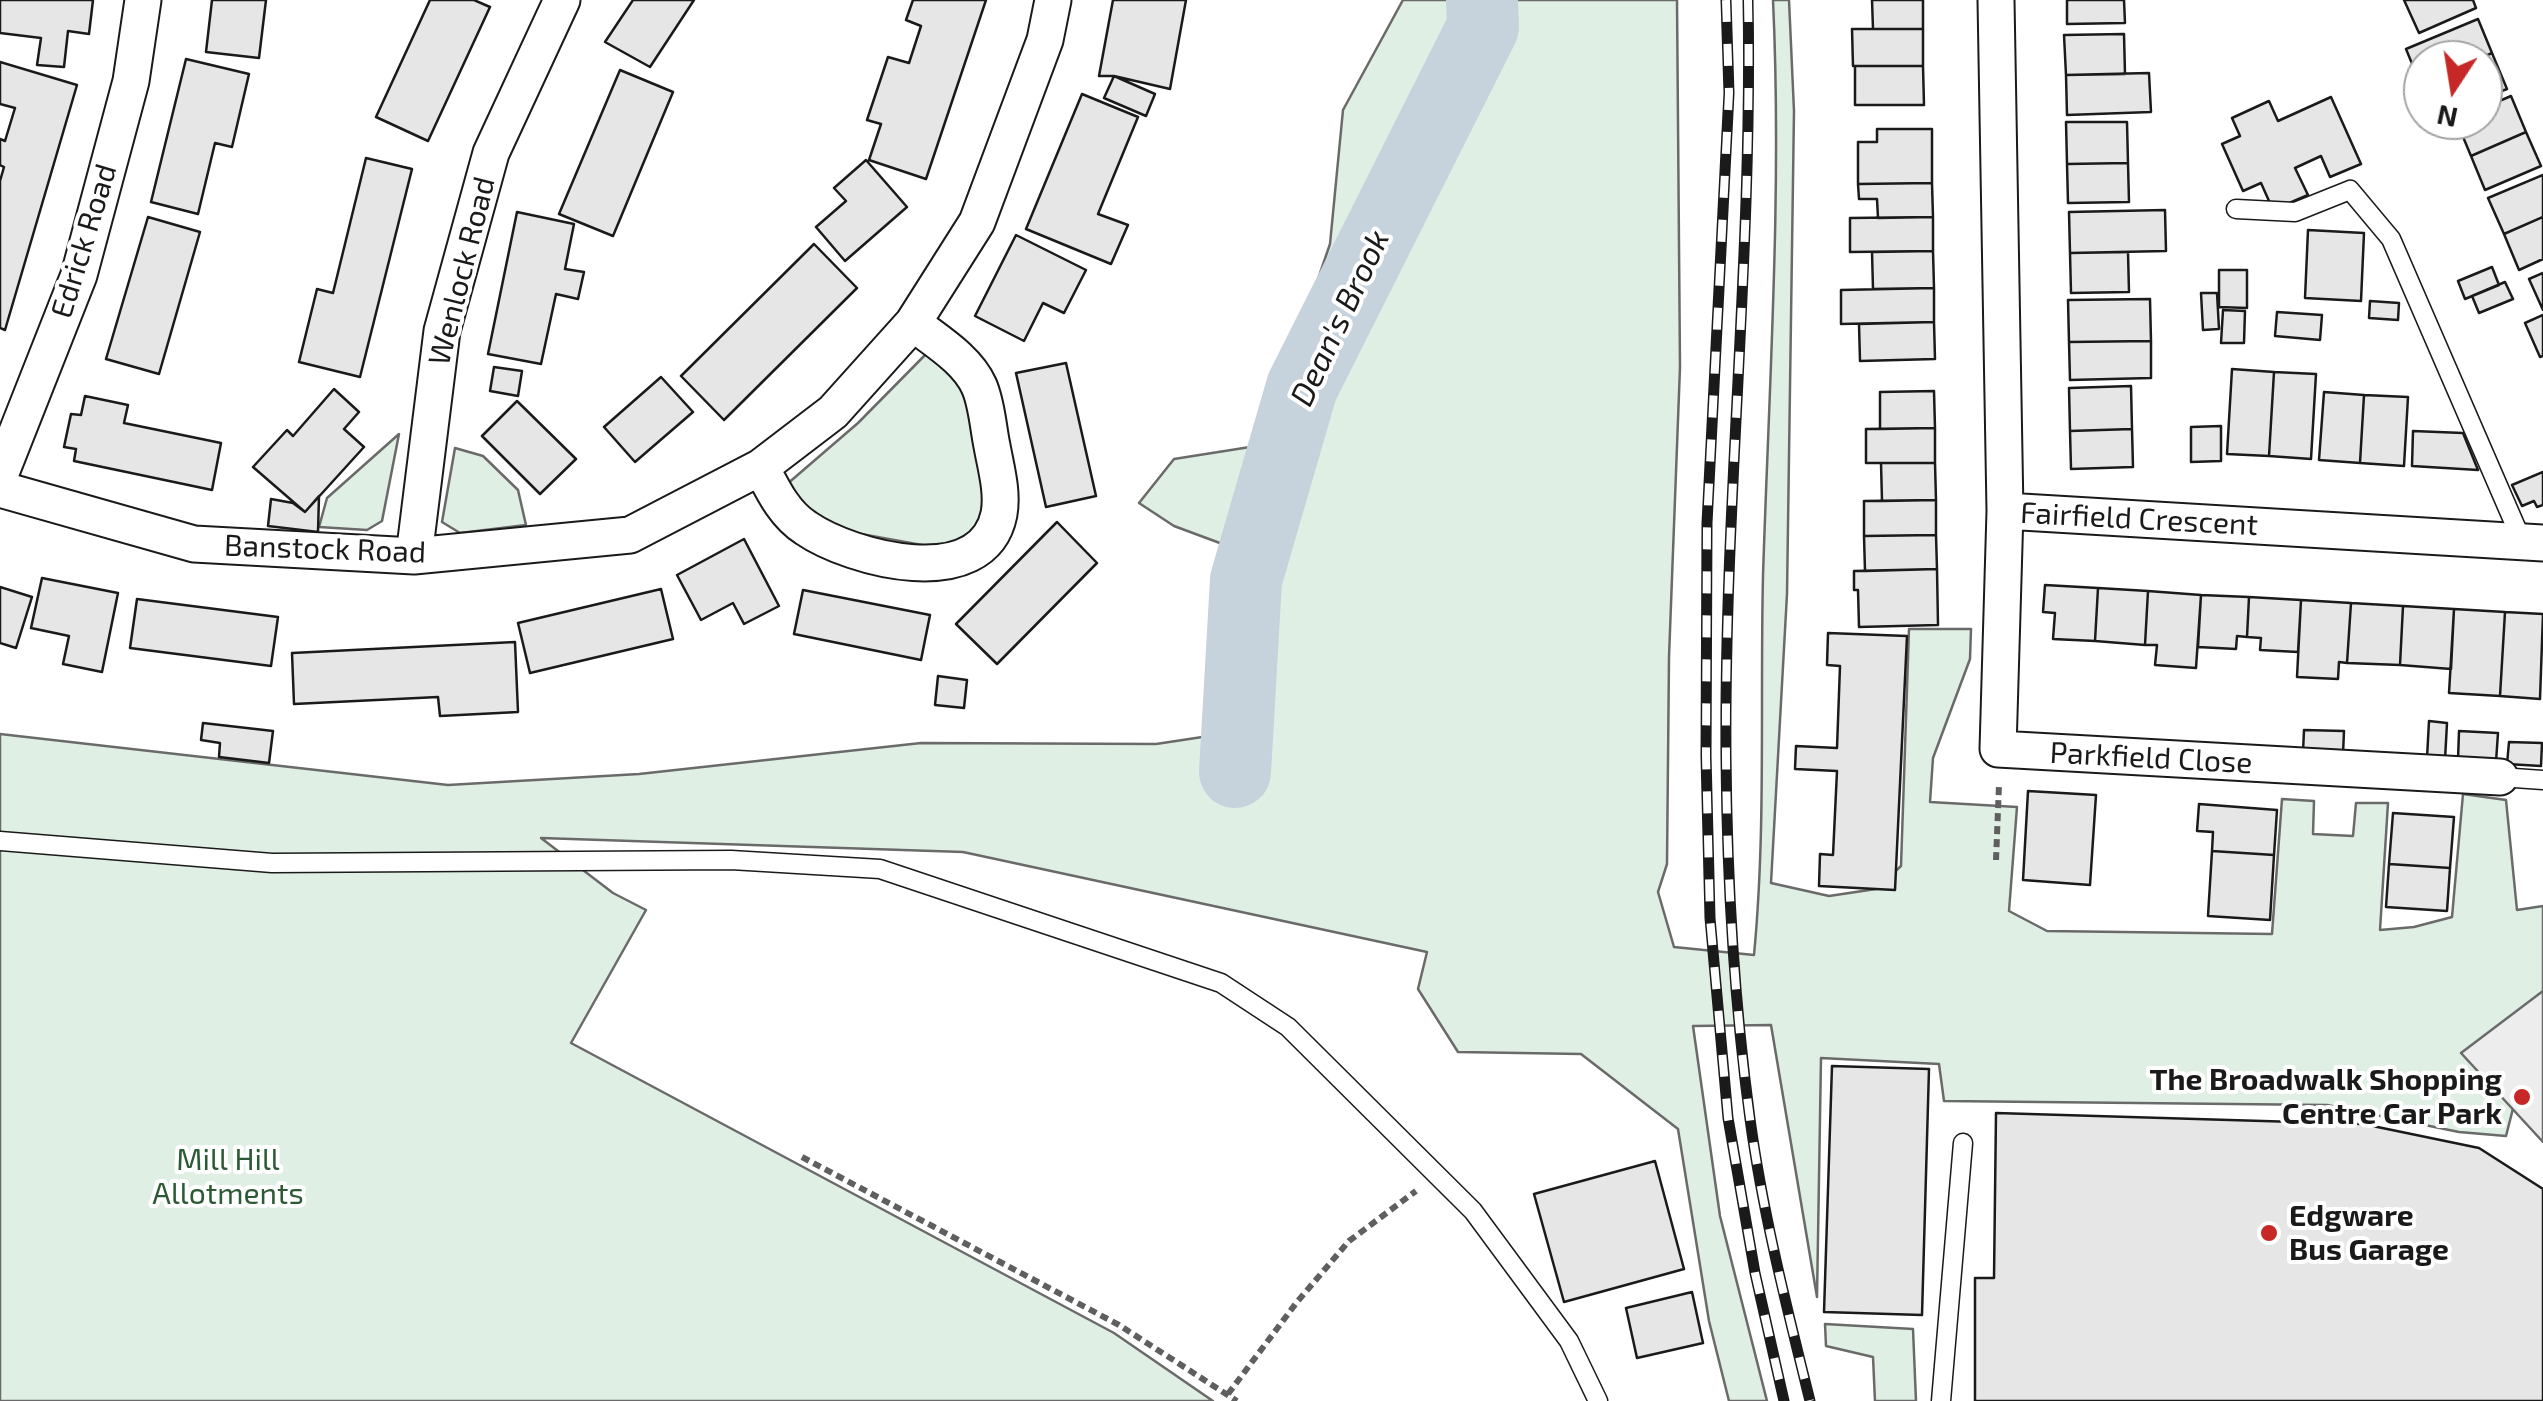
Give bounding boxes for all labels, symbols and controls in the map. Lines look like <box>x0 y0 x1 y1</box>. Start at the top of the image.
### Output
north arrow <box>2403 40 2503 140</box>
text: N <box>2434 99 2461 136</box>
street label: Edrick Road <box>44 160 124 322</box>
street label: Wenlock Road <box>421 173 503 369</box>
water label: Dean's Brook <box>1283 224 1397 412</box>
street label: Fairfield Crescent <box>2019 495 2259 543</box>
street label: Banstock Road <box>223 527 427 571</box>
street label: Parkfield Close <box>2049 735 2253 781</box>
place label: The Broadwalk Shopping Centre Car Park <box>2149 1062 2502 1132</box>
marker: The Broadwalk Shopping Centre Car Park <box>2511 1086 2533 1108</box>
park label: Mill Hill Allotments <box>152 1142 304 1212</box>
place label: Edgware Bus Garage <box>2289 1198 2449 1268</box>
marker: Edgware Bus Garage <box>2258 1222 2280 1244</box>

